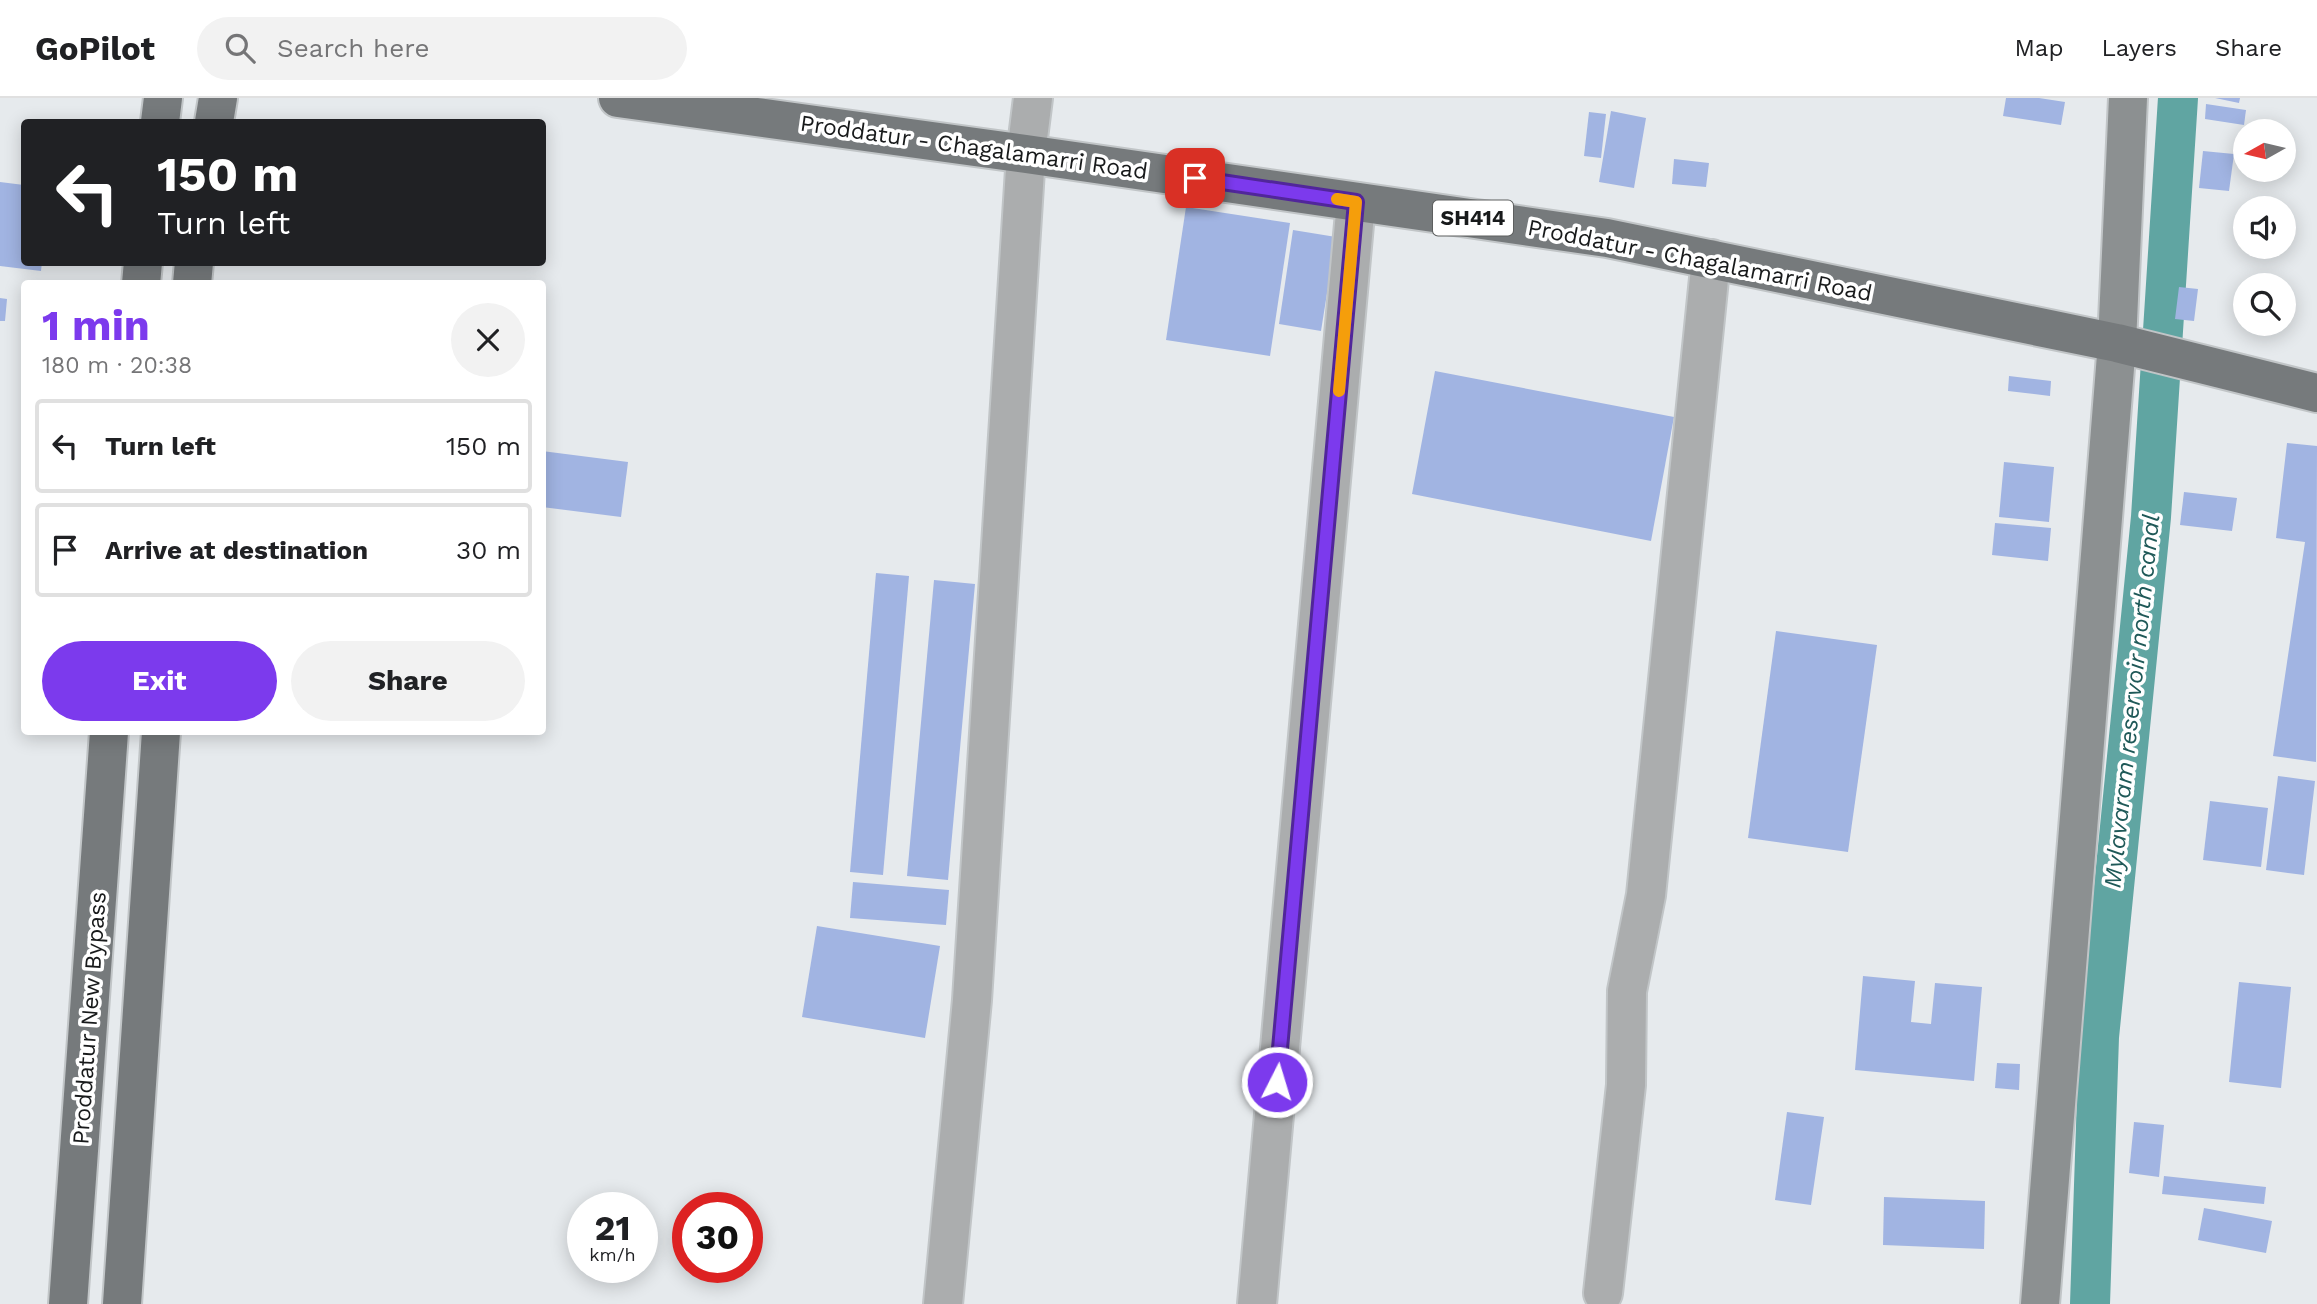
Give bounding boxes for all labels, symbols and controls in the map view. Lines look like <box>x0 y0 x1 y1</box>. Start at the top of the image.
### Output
search box <box>197 17 687 80</box>
text: GoPilot <box>35 29 155 68</box>
icon: search <box>221 29 259 67</box>
text: Search here <box>277 33 429 63</box>
text: Map <box>2015 34 2063 62</box>
text: Layers <box>2101 34 2177 62</box>
text: Share <box>2215 34 2282 62</box>
street label: Proddatur - Chagalamarri Road <box>799 110 1149 185</box>
north arrow <box>2233 119 2296 182</box>
map controls <box>2233 119 2296 336</box>
text: 150 m <box>157 145 298 203</box>
icon: left <box>42 147 133 238</box>
pin <box>1165 148 1225 208</box>
icon: arrive <box>1176 159 1214 197</box>
button: sound <box>2233 196 2296 259</box>
road number: SH414 <box>1433 200 1513 236</box>
text: Turn left <box>157 204 290 242</box>
street label: Proddatur - Chagalamarri Road <box>1525 214 1875 307</box>
button: search <box>2233 273 2296 336</box>
text: 1 min <box>42 301 150 350</box>
button: close <box>451 303 525 377</box>
text: 180 m · 20:38 <box>42 352 192 379</box>
icon: left <box>46 427 84 465</box>
text: Turn left <box>105 431 216 461</box>
text: 150 m <box>446 431 521 461</box>
water label: Mylavaram reservoir north canal <box>2098 513 2166 889</box>
icon: arrive <box>46 531 84 569</box>
text: Arrive at destination <box>105 535 368 565</box>
text: 30 m <box>456 535 521 565</box>
button: Exit <box>42 641 277 721</box>
button: Share <box>291 641 525 721</box>
street label: Proddatur New Bypass <box>67 891 112 1145</box>
position arrow <box>1240 1045 1314 1119</box>
speed limit sign: 30 <box>672 1192 763 1283</box>
text: 21 <box>595 1207 630 1249</box>
text: km/h <box>589 1244 636 1265</box>

